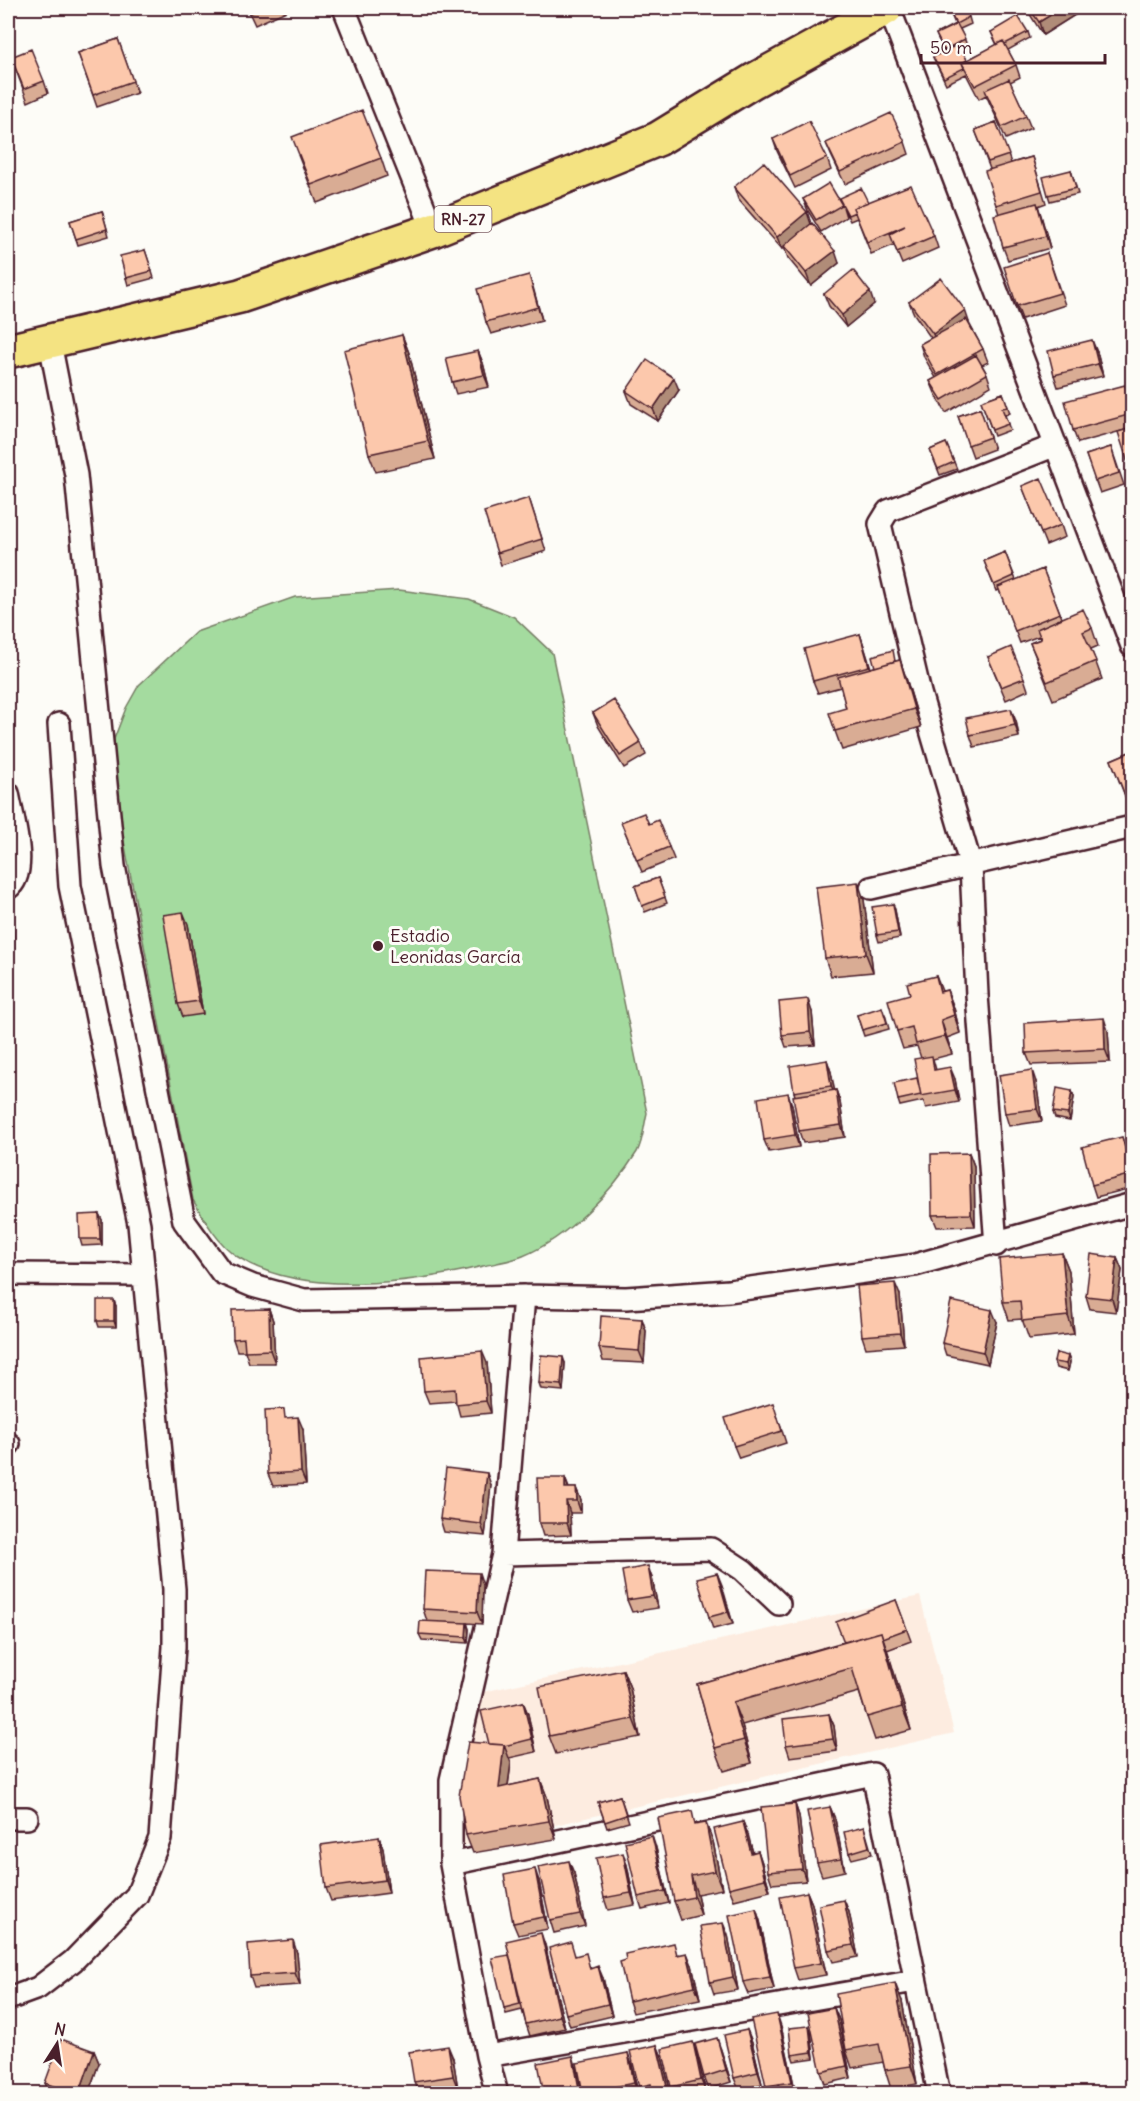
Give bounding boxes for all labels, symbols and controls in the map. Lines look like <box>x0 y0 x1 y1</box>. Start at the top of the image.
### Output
scale bar <box>921 27 1106 65</box>
text: 50 m <box>930 36 972 59</box>
road number: RN-27 <box>434 206 492 232</box>
place label: Estadio Leonidas García <box>390 924 521 968</box>
marker: Estadio Leonidas García <box>371 939 385 953</box>
north arrow <box>27 2014 87 2074</box>
text: N <box>53 2018 68 2040</box>

